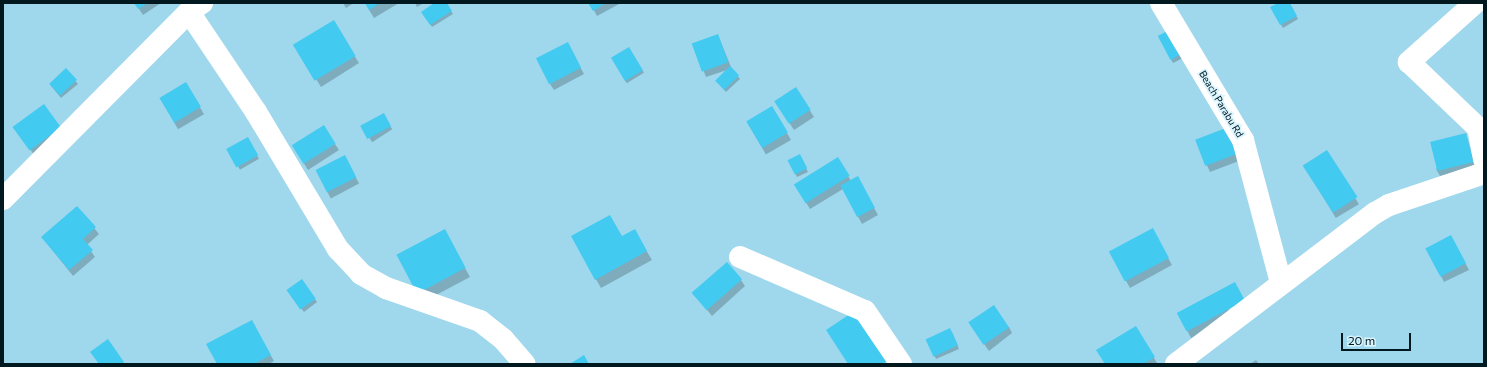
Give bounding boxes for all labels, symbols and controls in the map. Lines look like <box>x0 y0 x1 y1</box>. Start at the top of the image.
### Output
street label: Beach Parabu Rd <box>1196 68 1246 140</box>
scale bar <box>1343 325 1413 351</box>
text: 20 m <box>1348 333 1375 347</box>

